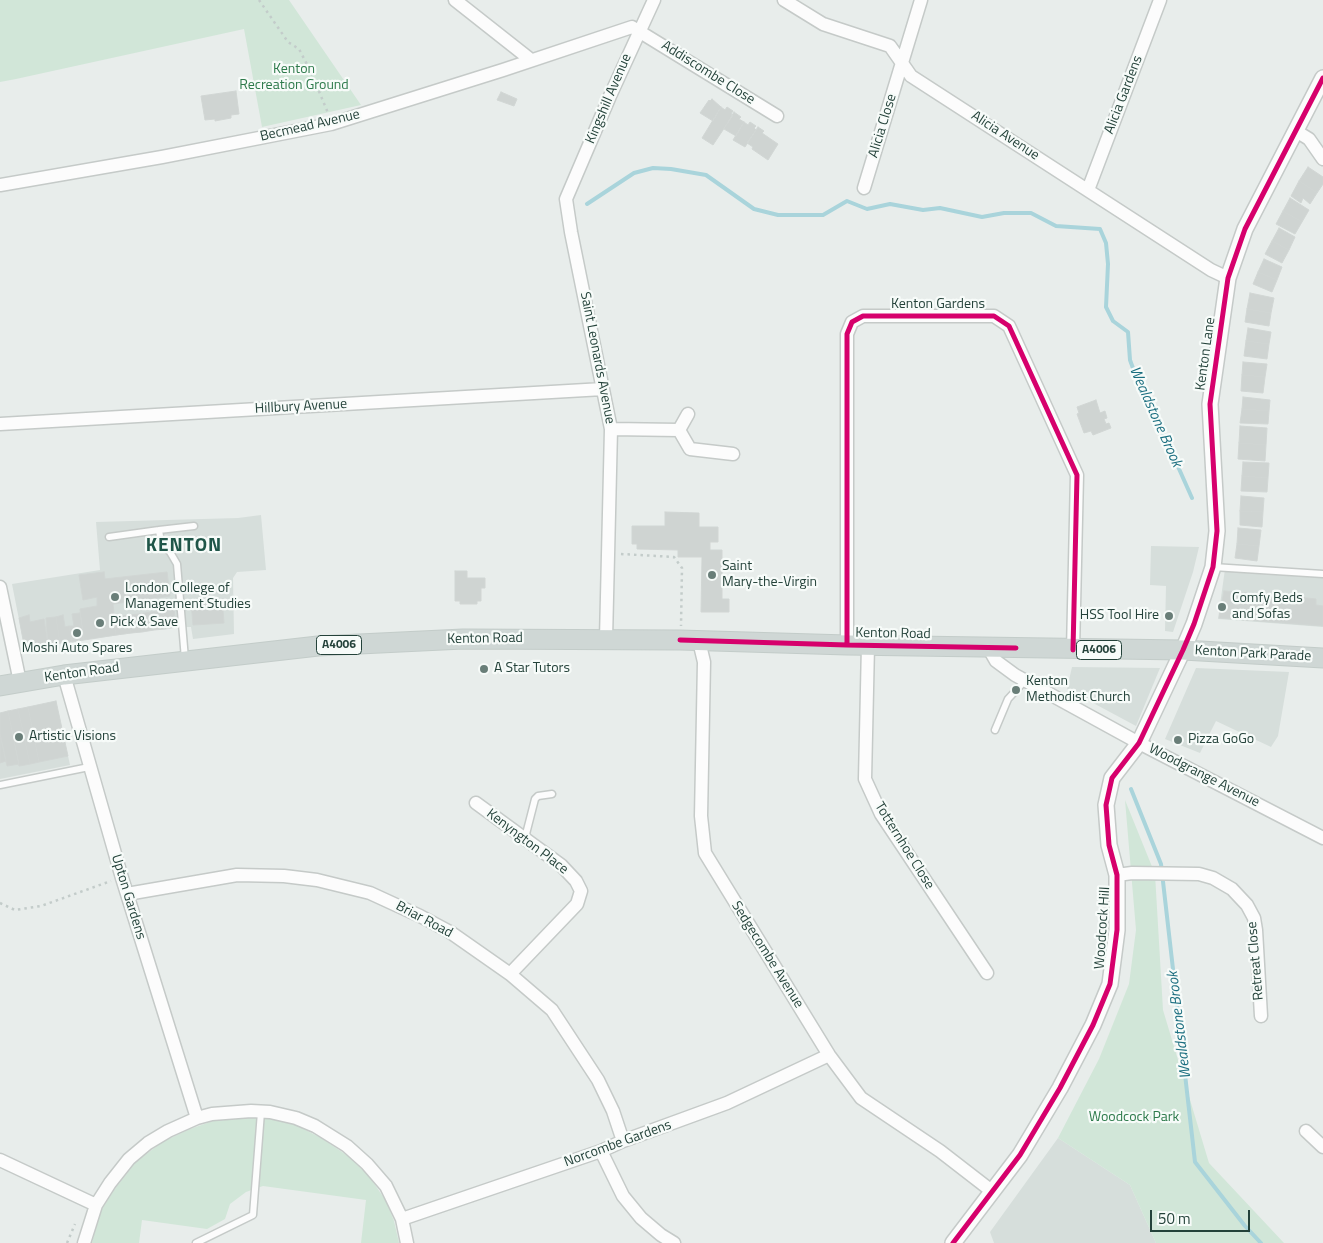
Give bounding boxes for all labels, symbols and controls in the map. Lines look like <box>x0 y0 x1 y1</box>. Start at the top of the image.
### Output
street label: Addiscombe Close <box>658 37 758 109</box>
street label: Kingshill Avenue <box>582 51 636 147</box>
street label: Alicia Gardens <box>1101 53 1147 137</box>
park label: Kenton Recreation Ground <box>239 62 349 94</box>
street label: Alicia Close <box>865 92 901 160</box>
street label: Becmead Avenue <box>258 106 362 146</box>
street label: Alicia Avenue <box>968 108 1042 164</box>
street label: Saint Leonards Avenue <box>576 291 618 425</box>
street label: Kenton Gardens <box>891 297 985 313</box>
street label: Kenton Lane <box>1193 316 1219 392</box>
water label: Wealdstone Brook <box>1125 364 1185 470</box>
street label: Hillbury Avenue <box>254 396 348 418</box>
district label: KENTON <box>145 535 223 557</box>
place label: Saint Mary-the-Virgin <box>722 559 817 592</box>
marker: Saint Mary-the-Virgin <box>706 569 718 581</box>
place label: London College of Management Studies <box>125 581 251 614</box>
marker: London College of Management Studies <box>109 591 121 603</box>
place label: Comfy Beds and Sofas <box>1232 591 1303 624</box>
marker: Comfy Beds and Sofas <box>1216 601 1228 613</box>
place label: HSS Tool Hire <box>1080 608 1159 624</box>
marker: HSS Tool Hire <box>1163 610 1175 622</box>
place label: Pick & Save <box>110 615 178 631</box>
marker: Pick & Save <box>94 617 106 629</box>
street label: Kenton Road <box>855 625 931 643</box>
marker: Moshi Auto Spares <box>71 627 83 639</box>
street label: Kenton Road <box>447 630 523 648</box>
road number: A4006 <box>316 636 362 654</box>
road number: A4006 <box>1076 640 1122 660</box>
place label: Moshi Auto Spares <box>22 641 132 657</box>
street label: Kenton Park Parade <box>1194 643 1312 665</box>
street label: Kenton Road <box>43 659 121 687</box>
place label: A Star Tutors <box>494 661 570 677</box>
marker: A Star Tutors <box>478 663 490 675</box>
place label: Kenton Methodist Church <box>1026 674 1130 706</box>
marker: Kenton Methodist Church <box>1010 684 1022 696</box>
place label: Artistic Visions <box>29 729 116 745</box>
marker: Artistic Visions <box>13 731 25 743</box>
place label: Pizza GoGo <box>1188 732 1254 748</box>
marker: Pizza GoGo <box>1172 734 1184 746</box>
street label: Woodgrange Avenue <box>1146 741 1262 811</box>
street label: Totternhoe Close <box>870 799 938 893</box>
street label: Kenyngton Place <box>483 806 571 878</box>
street label: Upton Gardens <box>107 852 149 942</box>
street label: Woodcock Hill <box>1092 886 1114 970</box>
street label: Briar Road <box>393 898 455 942</box>
street label: Sedgecombe Avenue <box>727 898 807 1012</box>
street label: Retreat Close <box>1244 921 1268 1001</box>
water label: Wealdstone Brook <box>1164 970 1196 1080</box>
park label: Woodcock Park <box>1089 1110 1179 1126</box>
street label: Norcombe Gardens <box>562 1117 674 1171</box>
scale bar <box>1153 1200 1253 1232</box>
text: 50 m <box>1158 1207 1191 1230</box>

